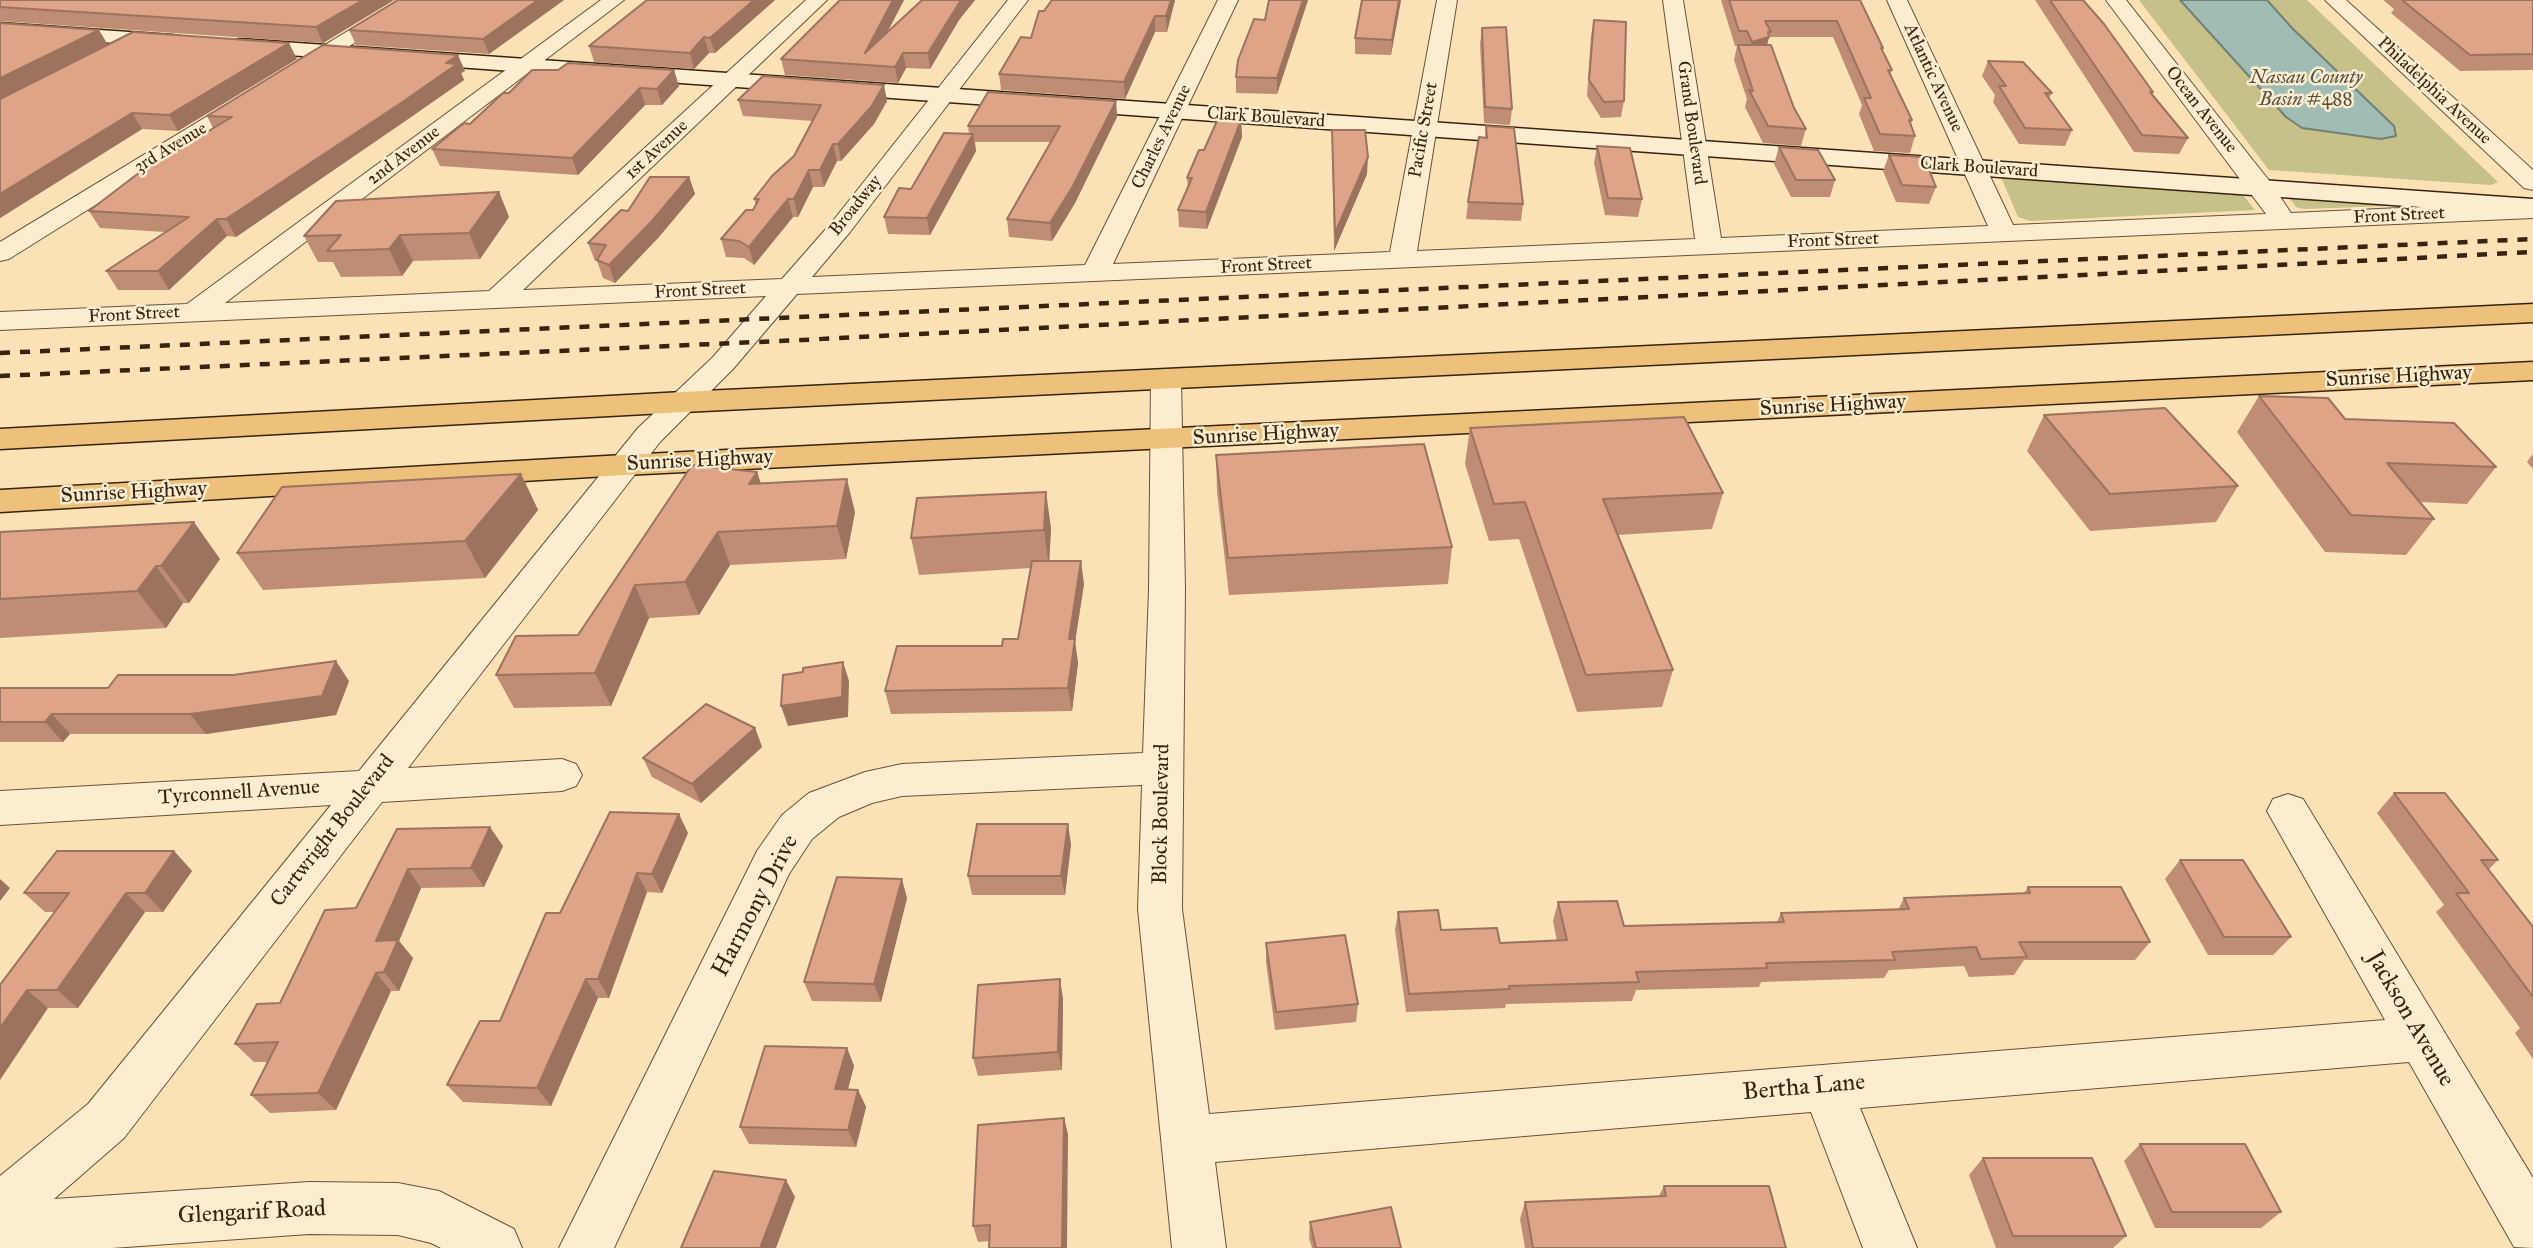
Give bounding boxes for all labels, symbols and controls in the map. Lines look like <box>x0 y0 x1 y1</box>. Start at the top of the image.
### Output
street label: Atlantic Avenue <box>1898 20 1968 136</box>
street label: Philadelphia Avenue <box>2372 32 2496 150</box>
street label: Grand Boulevard <box>1672 60 1710 186</box>
street label: Ocean Avenue <box>2160 62 2242 158</box>
water label: Nassau County Basin #488 <box>2250 67 2362 111</box>
street label: Pacific Street <box>1405 80 1443 180</box>
street label: Charles Avenue <box>1127 81 1197 193</box>
street label: Clark Boulevard <box>1206 103 1326 133</box>
street label: 1st Avenue <box>621 116 693 184</box>
street label: 3rd Avenue <box>131 118 211 178</box>
street label: 2nd Avenue <box>363 122 445 190</box>
street label: Clark Boulevard <box>1919 153 2039 183</box>
street label: Broadway <box>825 171 887 241</box>
street label: Front Street <box>2353 203 2445 229</box>
street label: Front Street <box>1787 229 1879 253</box>
street label: Front Street <box>1220 253 1312 279</box>
street label: Front Street <box>654 278 746 304</box>
street label: Front Street <box>88 302 180 328</box>
street label: Sunrise Highway <box>2325 361 2473 393</box>
street label: Sunrise Highway <box>1759 390 1907 422</box>
street label: Sunrise Highway <box>1192 419 1340 451</box>
street label: Sunrise Highway <box>626 445 774 477</box>
street label: Sunrise Highway <box>60 477 208 509</box>
street label: Block Boulevard <box>1148 743 1176 885</box>
street label: Cartwright Boulevard <box>266 750 400 912</box>
street label: Tyrconnell Avenue <box>157 775 321 811</box>
street label: Harmony Drive <box>706 830 806 982</box>
street label: Jackson Avenue <box>2360 946 2460 1092</box>
street label: Bertha Lane <box>1742 1068 1866 1108</box>
street label: Glengarif Road <box>177 1195 327 1231</box>

